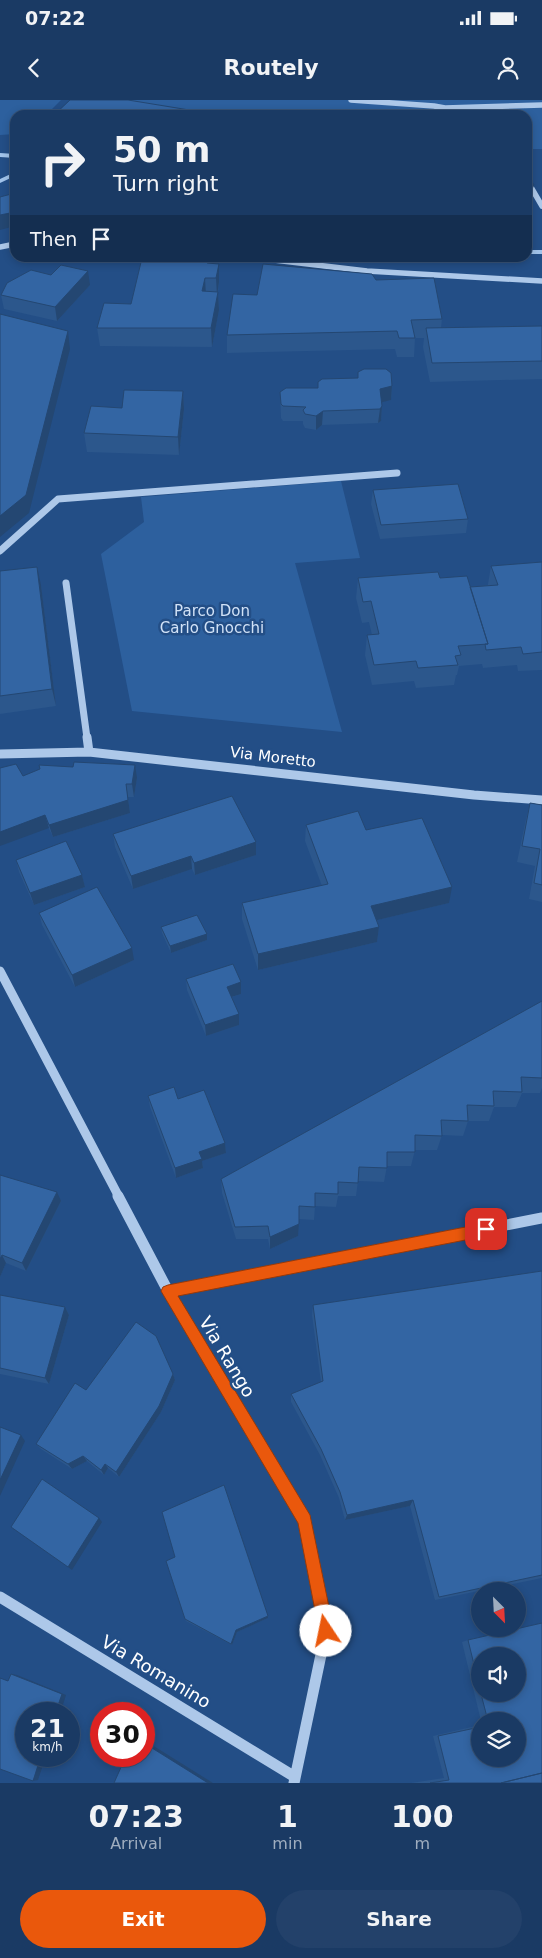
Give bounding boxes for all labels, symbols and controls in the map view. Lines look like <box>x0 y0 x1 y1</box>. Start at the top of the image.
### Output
text: 07:22 <box>25 7 85 29</box>
icon: back <box>20 54 48 82</box>
icon: person <box>494 54 522 82</box>
text: Routely <box>223 55 319 80</box>
icon: right <box>30 130 95 195</box>
text: 50 m <box>113 130 210 170</box>
text: Turn right <box>113 171 218 196</box>
icon: arrive <box>87 225 115 253</box>
text: Then <box>30 228 77 250</box>
park label: Parco Don Carlo Gnocchi <box>160 602 264 637</box>
street label: Via Moretto <box>229 743 317 771</box>
pin <box>465 1208 507 1250</box>
icon: arrive <box>472 1215 500 1243</box>
street label: Via Rango <box>195 1312 260 1401</box>
north arrow <box>471 1582 526 1638</box>
map controls <box>471 1582 526 1767</box>
position arrow <box>299 1604 351 1656</box>
street label: Via Romanino <box>98 1631 215 1712</box>
button: sound <box>471 1647 526 1702</box>
speed limit sign: 30 <box>90 1702 155 1767</box>
button: layers <box>471 1712 526 1767</box>
text: 21 <box>30 1714 65 1743</box>
text: km/h <box>32 1740 63 1754</box>
text: 07:23 <box>88 1799 184 1834</box>
text: 1 <box>277 1799 298 1834</box>
text: 100 <box>391 1799 454 1834</box>
text: Arrival <box>110 1834 162 1853</box>
text: min <box>272 1834 303 1853</box>
text: m <box>414 1834 430 1853</box>
button: Exit <box>20 1890 266 1948</box>
button: Share <box>276 1890 522 1948</box>

